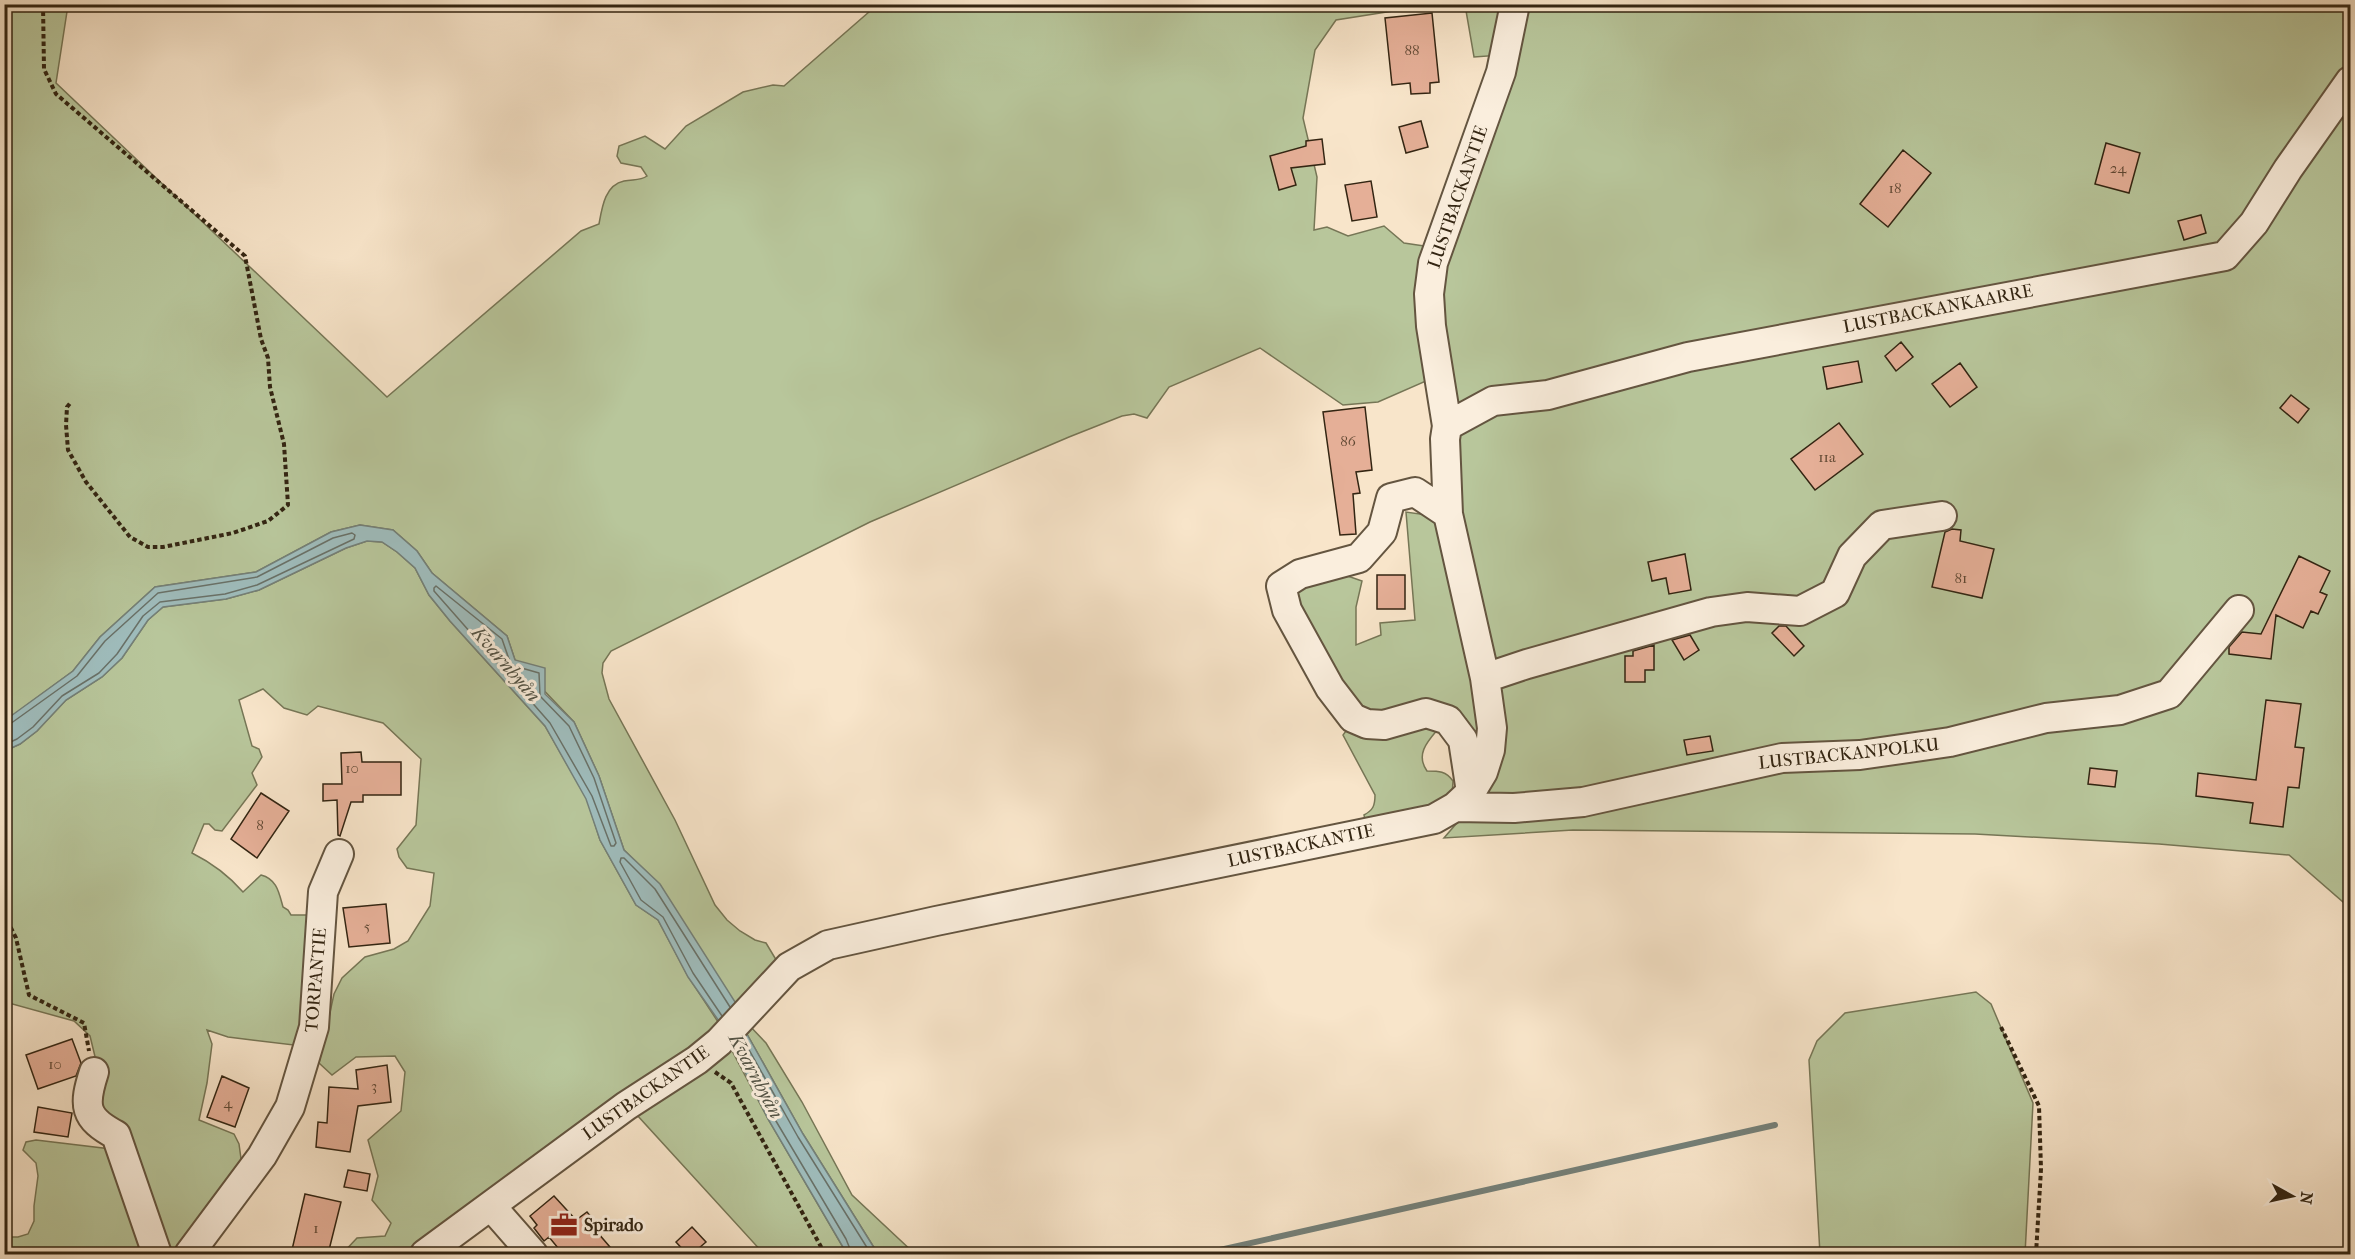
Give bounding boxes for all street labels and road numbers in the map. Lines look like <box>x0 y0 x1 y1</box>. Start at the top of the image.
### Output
street label: LUSTBACKANTIE <box>1424 123 1492 271</box>
street label: LUSTBACKANKAARRE <box>1841 280 2035 338</box>
street label: LUSTBACKANPOLKU <box>1757 734 1941 774</box>
street label: LUSTBACKANTIE <box>1226 820 1376 872</box>
street label: TORPANTIE <box>301 927 331 1033</box>
street label: LUSTBACKANTIE <box>579 1041 713 1145</box>

